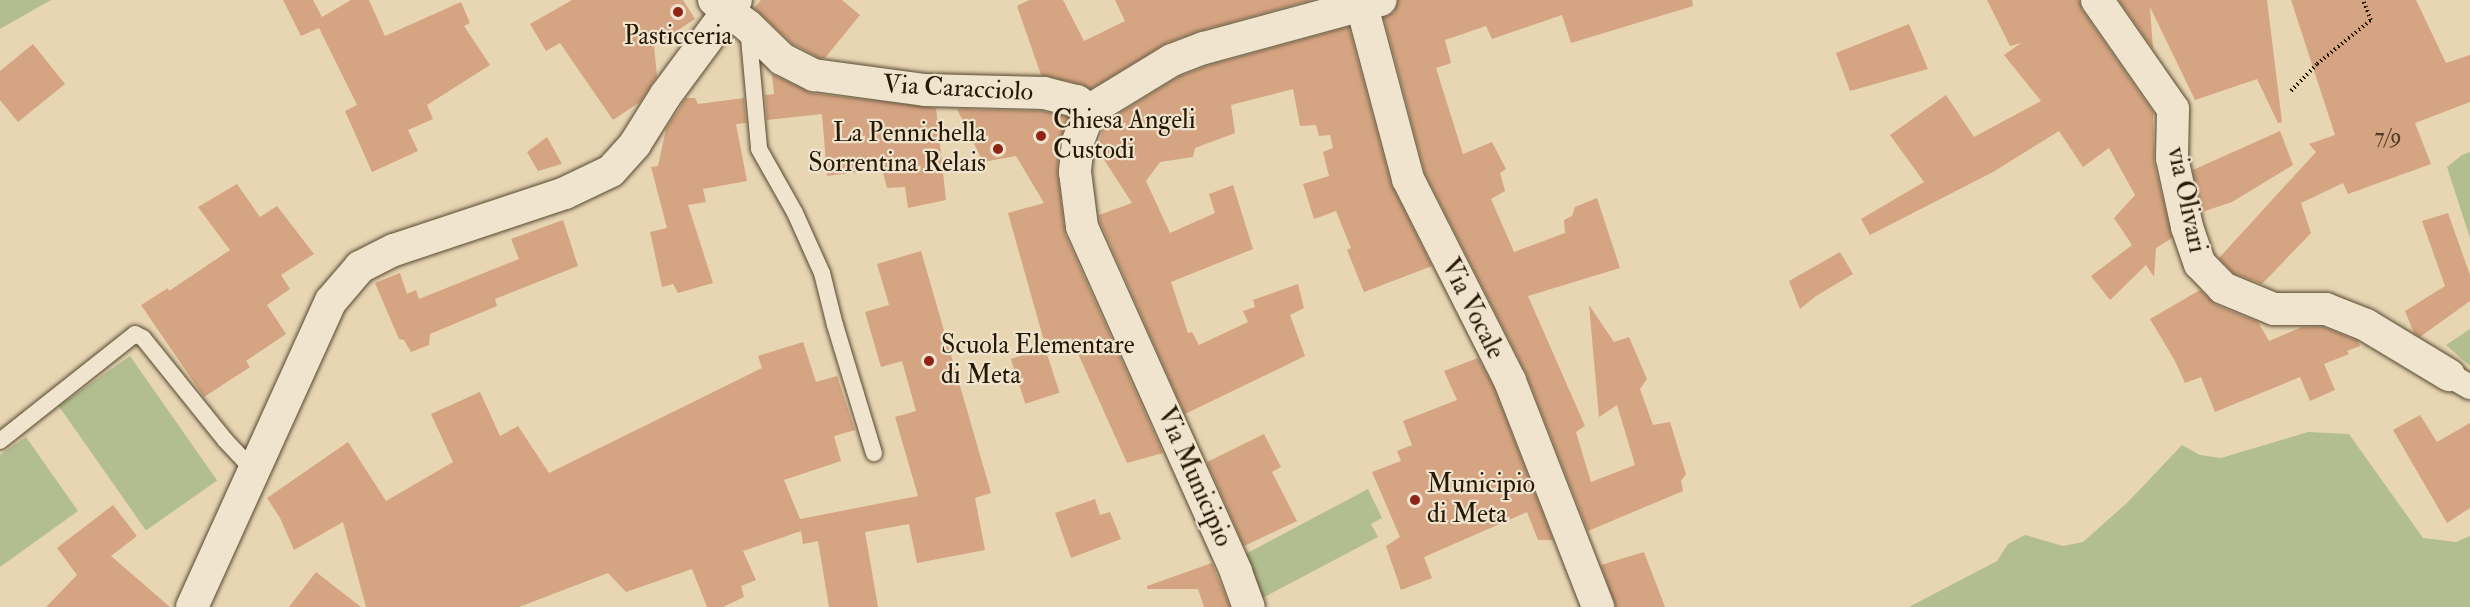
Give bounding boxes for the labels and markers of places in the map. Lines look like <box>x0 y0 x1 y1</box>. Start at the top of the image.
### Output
marker: Pasticceria <box>671 5 685 19</box>
place label: Pasticceria <box>624 21 732 53</box>
place label: Chiesa Angeli Custodi <box>1053 105 1196 166</box>
place label: La Pennichella Sorrentina Relais <box>808 118 986 180</box>
marker: Chiesa Angeli Custodi <box>1034 129 1048 143</box>
marker: La Pennichella Sorrentina Relais <box>991 142 1005 156</box>
place label: Scuola Elementare di Meta <box>941 330 1135 392</box>
marker: Scuola Elementare di Meta <box>922 354 936 368</box>
place label: Municipio di Meta <box>1427 469 1535 530</box>
marker: Municipio di Meta <box>1408 493 1422 507</box>

